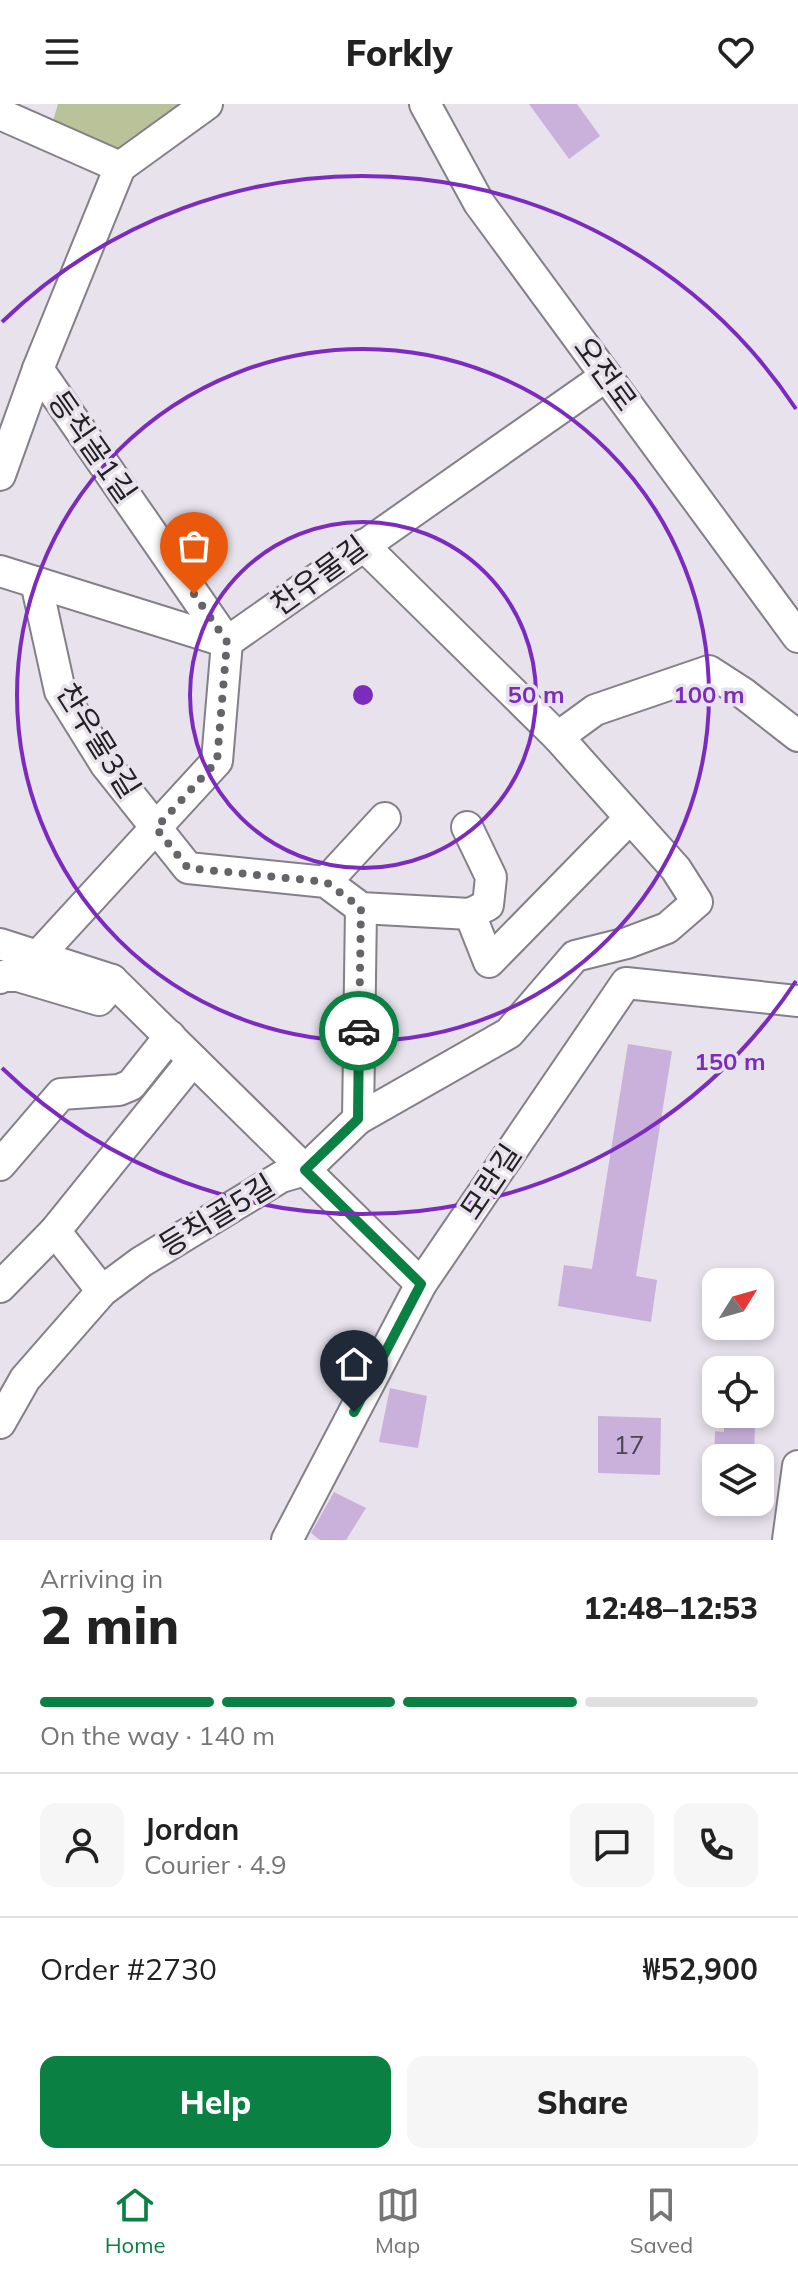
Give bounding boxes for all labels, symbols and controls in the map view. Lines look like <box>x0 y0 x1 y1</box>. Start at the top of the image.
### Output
icon: menu <box>40 30 84 74</box>
text: Forkly <box>345 30 453 75</box>
icon: heart <box>714 30 758 74</box>
street label: 오전로 <box>566 329 646 418</box>
street label: 등칙골1길 <box>40 383 145 510</box>
pin <box>160 512 228 594</box>
icon: bag <box>172 524 216 568</box>
street label: 찬우물길 <box>263 527 374 623</box>
street label: 찬우물3길 <box>49 676 149 805</box>
text: 50 m <box>508 679 564 709</box>
text: 100 m <box>673 679 745 709</box>
centre of rings <box>349 681 377 709</box>
courier <box>319 991 399 1071</box>
icon: car <box>337 1009 381 1053</box>
text: 150 m <box>694 1046 766 1076</box>
street label: 모란길 <box>451 1136 529 1226</box>
street label: 등칙골5길 <box>152 1166 281 1264</box>
north arrow <box>702 1268 774 1340</box>
map controls <box>702 1268 774 1516</box>
pin <box>320 1330 388 1412</box>
icon: home <box>332 1342 376 1386</box>
button: locate <box>702 1356 774 1428</box>
house number: 17 <box>613 1428 645 1461</box>
button: layers <box>702 1444 774 1516</box>
text: Arriving in <box>40 1562 163 1595</box>
text: 12:48–12:53 <box>583 1589 758 1627</box>
text: 2 min <box>40 1592 179 1657</box>
text: On the way · 140 m <box>40 1719 275 1752</box>
button: person <box>40 1803 124 1887</box>
button: chat <box>570 1803 654 1887</box>
button: phone <box>674 1803 758 1887</box>
text: Jordan <box>144 1810 239 1848</box>
text: Courier · 4.9 <box>144 1848 287 1881</box>
text: Order #2730 <box>40 1950 217 1988</box>
text: ₩52,900 <box>643 1950 758 1988</box>
button: Help <box>40 2056 391 2148</box>
button: Share <box>407 2056 758 2148</box>
tab: Home <box>105 2183 165 2259</box>
tab: Map <box>375 2183 420 2259</box>
tab: Saved <box>630 2183 693 2259</box>

